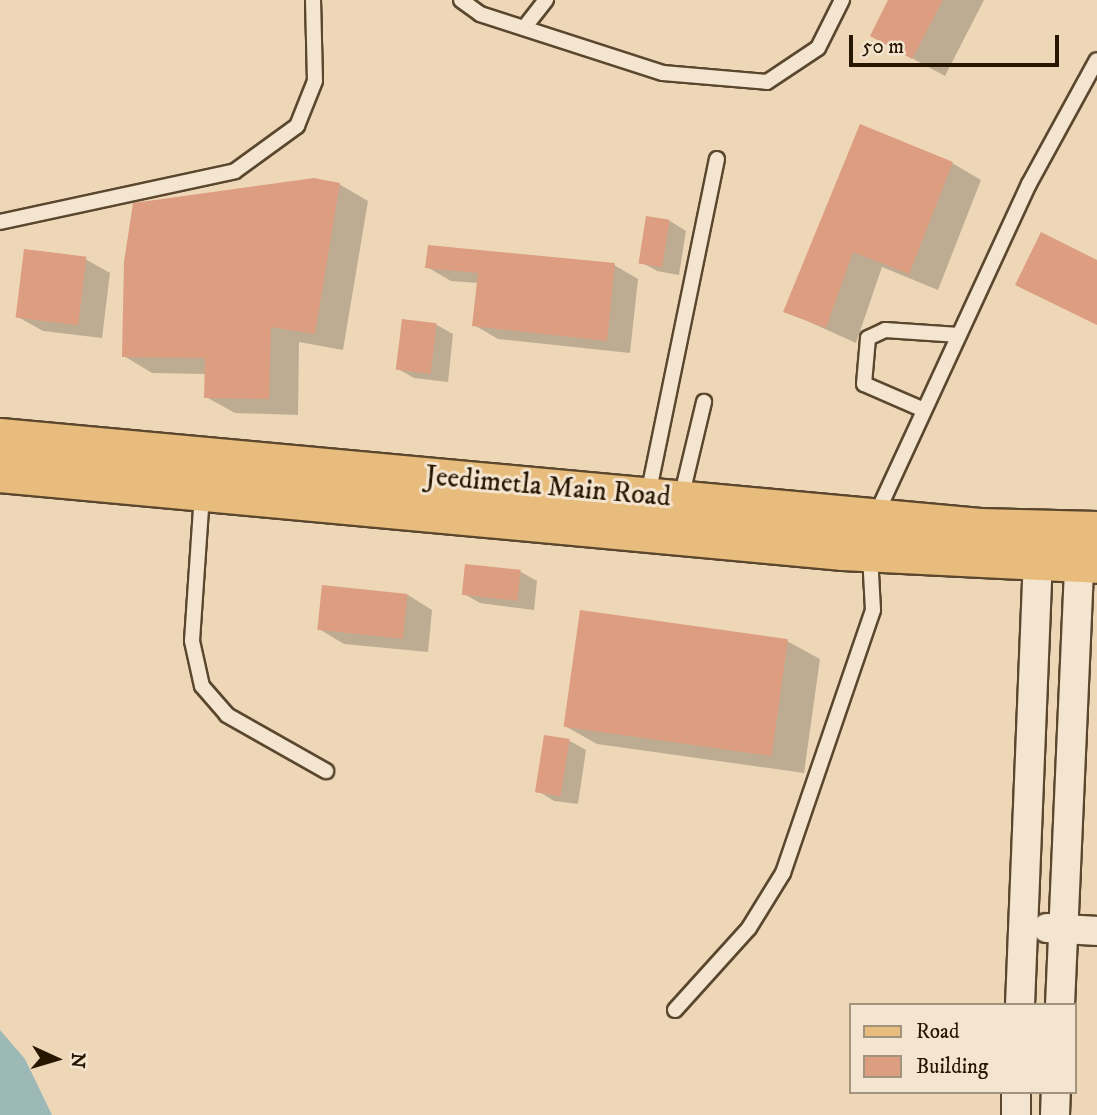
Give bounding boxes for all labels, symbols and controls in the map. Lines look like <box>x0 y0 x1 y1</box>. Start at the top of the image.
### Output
scale bar <box>852 21 1062 65</box>
text: 50 m <box>862 34 904 60</box>
street label: Jeedimetla Main Road <box>424 460 672 514</box>
legend <box>848 1003 1076 1094</box>
text: Road <box>916 1019 960 1045</box>
north arrow <box>21 1024 91 1094</box>
text: N <box>65 1052 89 1069</box>
text: Building <box>916 1054 988 1080</box>

